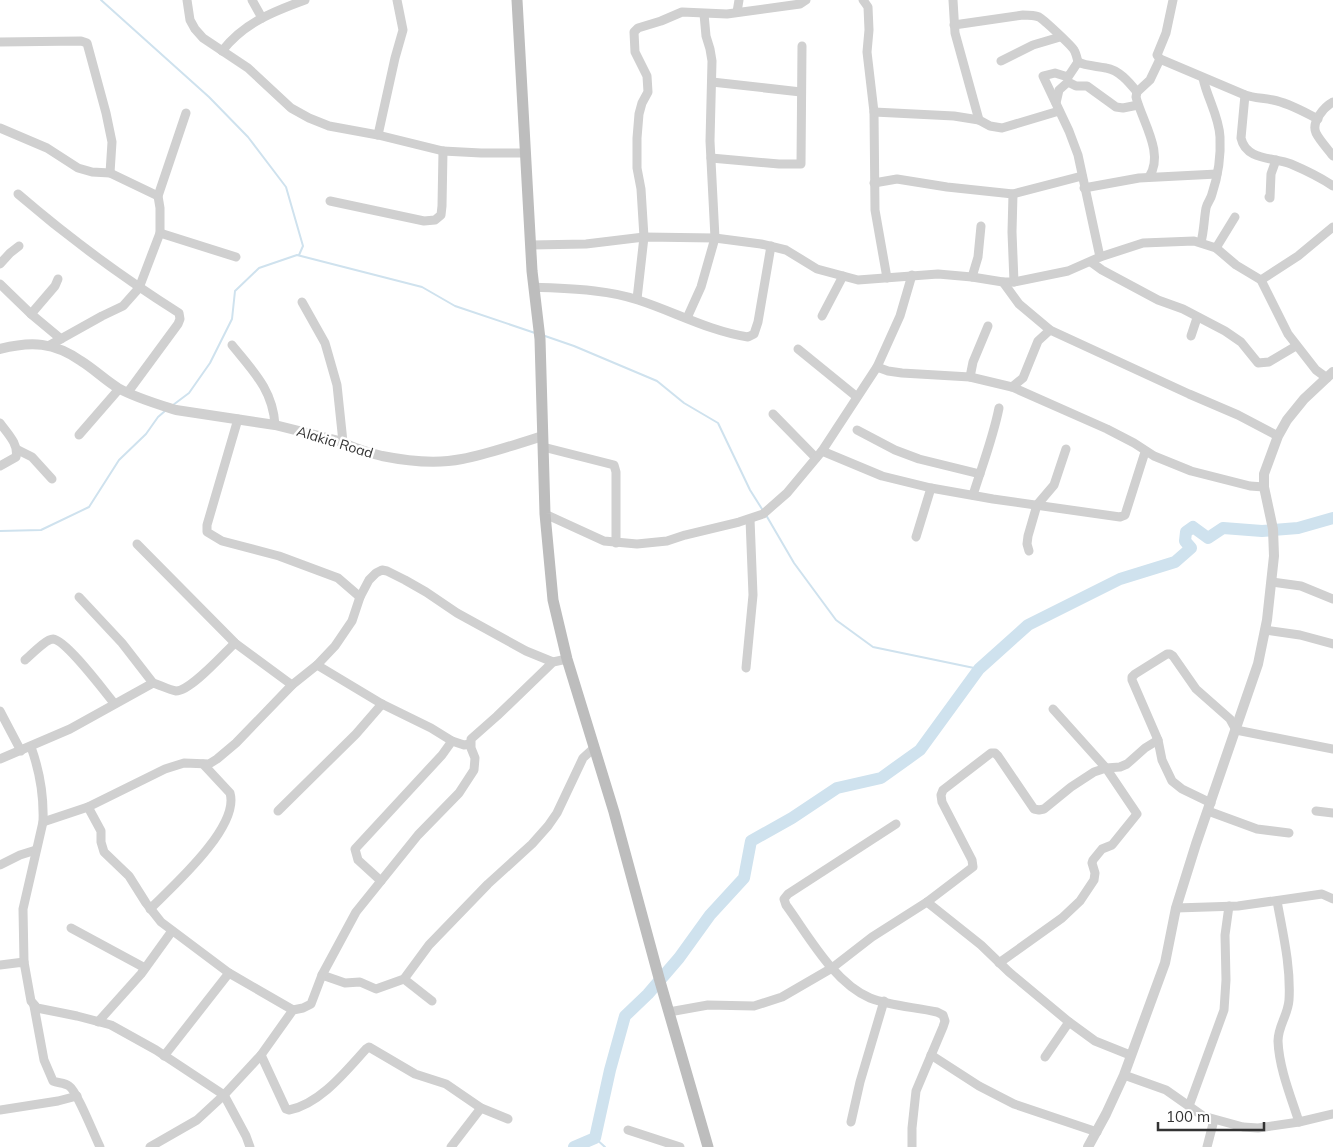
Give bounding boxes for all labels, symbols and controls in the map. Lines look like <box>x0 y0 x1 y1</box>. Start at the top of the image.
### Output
street label: Alakia Road <box>295 422 375 462</box>
scale bar <box>1158 1100 1264 1132</box>
text: 100 m <box>1166 1107 1210 1126</box>

